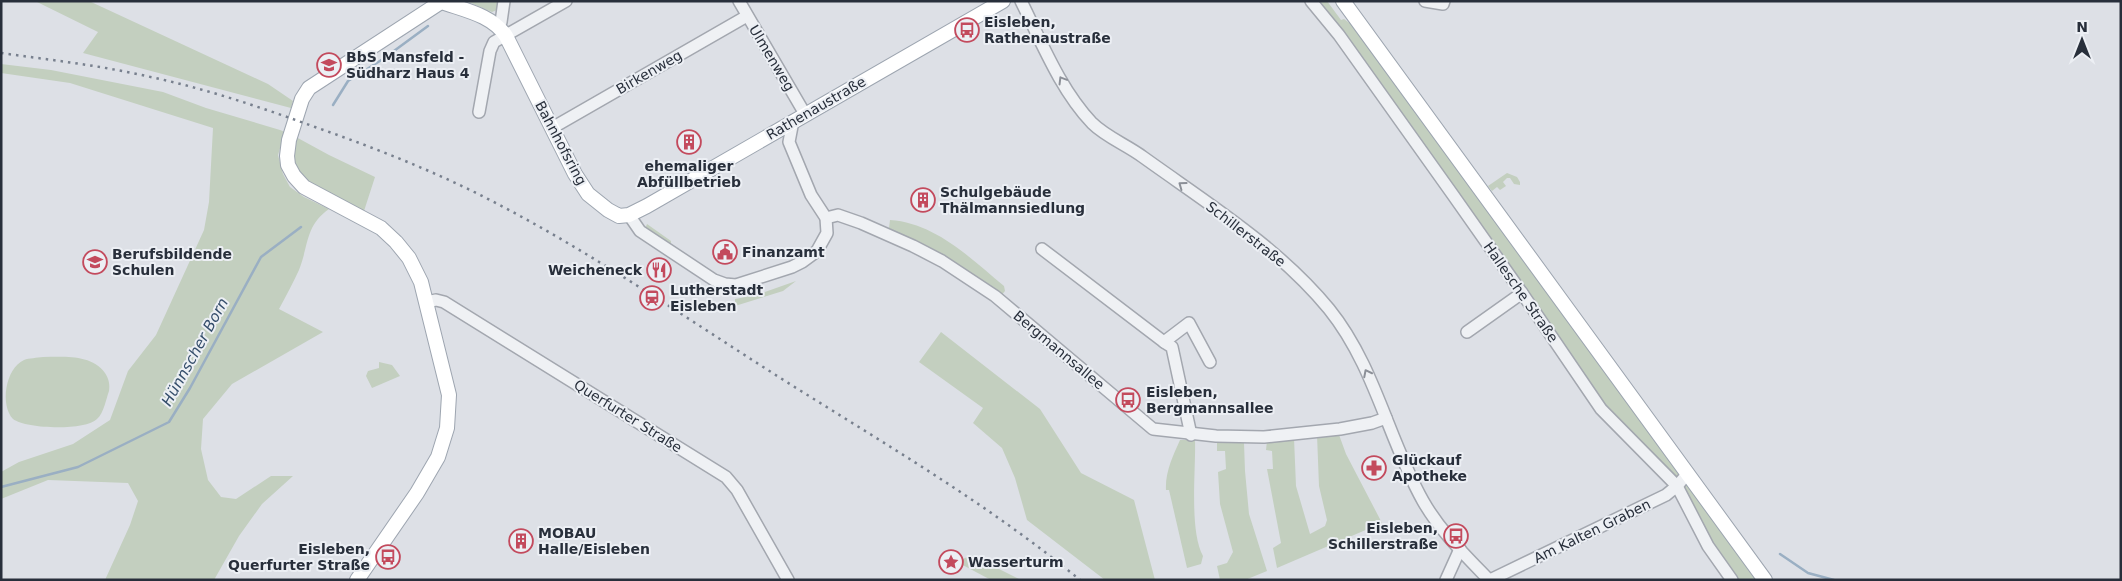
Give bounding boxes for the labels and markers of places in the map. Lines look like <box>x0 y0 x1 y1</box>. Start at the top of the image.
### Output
place label: Eisleben, Rathenaustraße <box>984 14 1111 46</box>
bus stop icon: Eisleben, Rathenaustraße <box>954 17 980 43</box>
place label: BbS Mansfeld - Südharz Haus 4 <box>346 49 470 81</box>
school or university icon: BbS Mansfeld - Südharz Haus 4 <box>316 52 342 78</box>
building icon: ehemaliger Abfüllbetrieb <box>676 129 702 155</box>
place label: ehemaliger Abfüllbetrieb <box>637 158 741 190</box>
place label: Schulgebäude Thälmannsiedlung <box>940 184 1085 216</box>
building icon: Schulgebäude Thälmannsiedlung <box>910 187 936 213</box>
public building icon: Finanzamt <box>712 239 738 265</box>
place label: Finanzamt <box>742 244 825 260</box>
place label: Berufsbildende Schulen <box>112 246 232 278</box>
school or university icon: Berufsbildende Schulen <box>82 249 108 275</box>
restaurant icon: Weicheneck <box>646 257 672 283</box>
place label: Weicheneck <box>548 262 643 278</box>
place label: Lutherstadt Eisleben <box>670 282 763 314</box>
station icon: Lutherstadt Eisleben <box>639 285 665 311</box>
place label: Eisleben, Bergmannsallee <box>1146 384 1273 416</box>
bus stop icon: Eisleben, Bergmannsallee <box>1115 387 1141 413</box>
place label: Glückauf Apotheke <box>1392 452 1467 484</box>
pharmacy icon: Glückauf Apotheke <box>1361 455 1387 481</box>
place label: Eisleben, Schillerstraße <box>1328 520 1438 552</box>
bus stop icon: Eisleben, Schillerstraße <box>1443 523 1469 549</box>
place label: MOBAU Halle/Eisleben <box>538 525 650 557</box>
building icon: MOBAU Halle/Eisleben <box>508 528 534 554</box>
place label: Eisleben, Querfurter Straße <box>228 541 370 573</box>
bus stop icon: Eisleben, Querfurter Straße <box>375 544 401 570</box>
place icon: Wasserturm <box>938 549 964 575</box>
place label: Wasserturm <box>968 554 1064 570</box>

